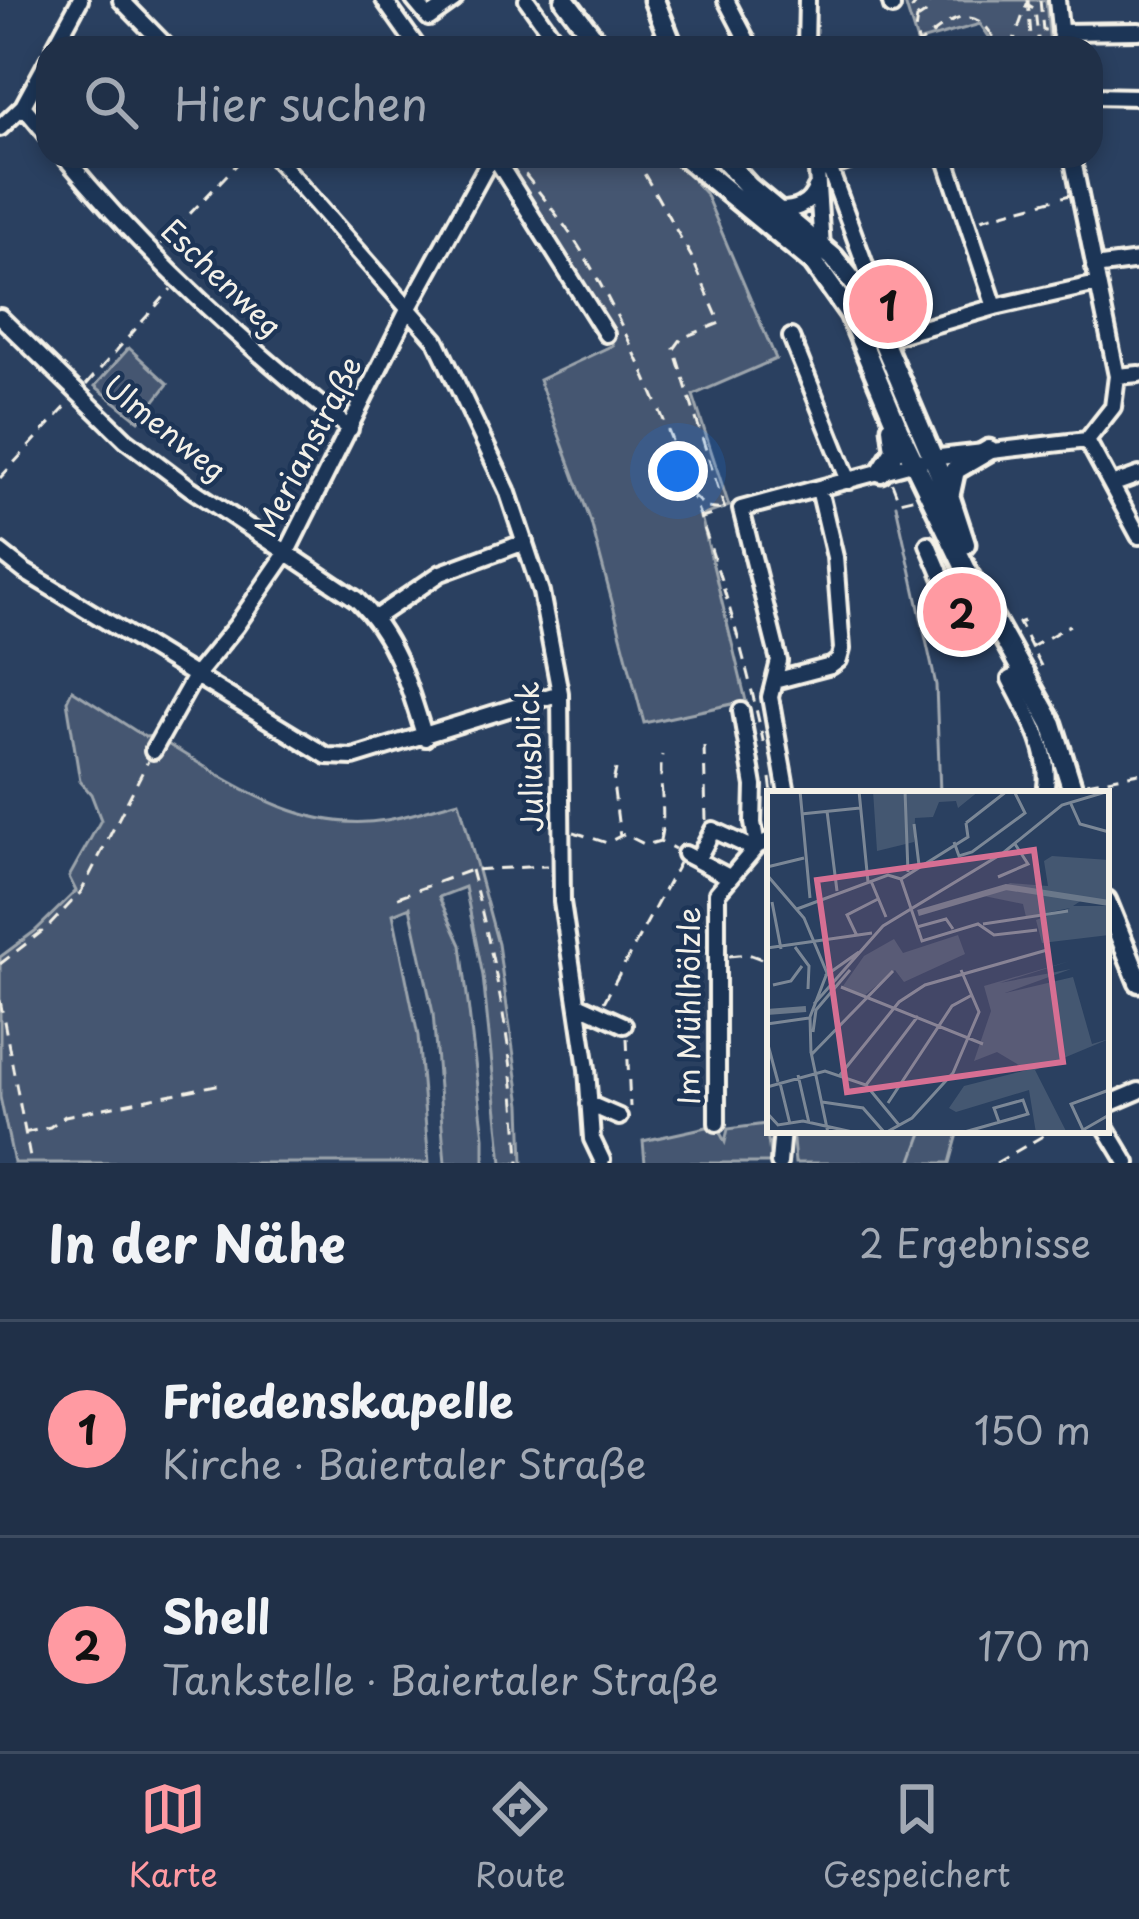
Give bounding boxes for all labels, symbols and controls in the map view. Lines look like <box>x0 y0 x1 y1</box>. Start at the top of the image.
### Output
search box <box>36 36 1103 168</box>
text: Hier suchen <box>174 68 428 136</box>
icon: search <box>78 69 144 135</box>
street label: Eschenweg <box>152 208 294 347</box>
pin: 1 <box>849 259 927 349</box>
street label: Merianstraße <box>242 348 372 544</box>
street label: Ulmenweg <box>94 363 237 491</box>
your location <box>648 441 708 501</box>
pin: 2 <box>923 567 1001 657</box>
street label: Juliusblick <box>503 681 554 833</box>
inset map <box>767 791 1109 1133</box>
street label: Im Mühlhölzle <box>665 907 710 1105</box>
text: In der Nähe <box>48 1203 345 1280</box>
text: 2 Ergebnisse <box>859 1212 1091 1271</box>
text: Friedenskapelle <box>162 1365 514 1433</box>
text: 1 <box>78 1399 96 1458</box>
text: 150 m <box>974 1399 1091 1458</box>
text: Kirche · Baiertaler Straße <box>162 1433 646 1492</box>
text: Shell <box>162 1581 270 1649</box>
text: 2 <box>73 1615 101 1674</box>
text: 170 m <box>978 1615 1091 1674</box>
text: Tankstelle · Baiertaler Straße <box>162 1649 719 1708</box>
tab: Karte <box>129 1776 218 1898</box>
tab: Route <box>475 1776 566 1898</box>
tab: Gespeichert <box>823 1776 1010 1898</box>

